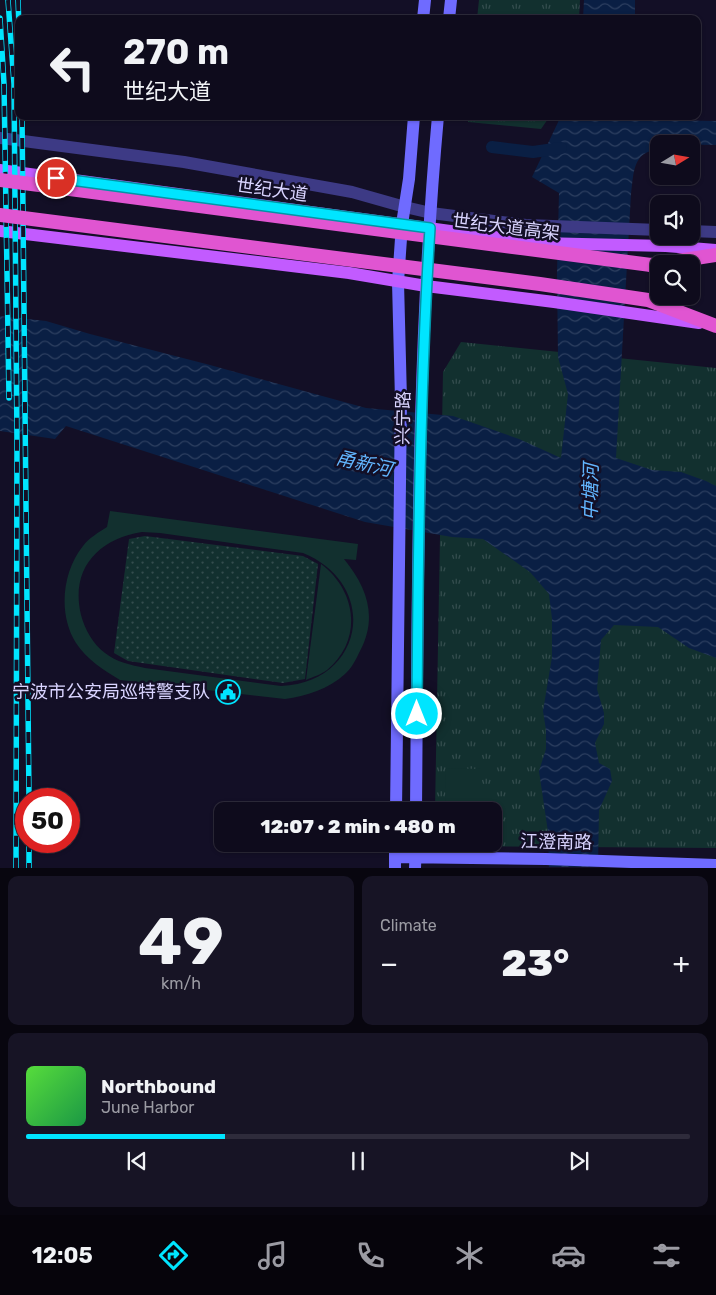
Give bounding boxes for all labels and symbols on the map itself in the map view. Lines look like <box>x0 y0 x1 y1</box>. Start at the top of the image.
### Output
north arrow <box>650 135 700 185</box>
pin <box>35 157 77 199</box>
street label: 世纪大道 <box>235 174 309 206</box>
street label: 世纪大道高架 <box>451 210 561 244</box>
street label: 兴宁路 <box>392 391 414 445</box>
water label: 甬新河 <box>334 446 398 482</box>
water label: 中塘河 <box>579 459 603 521</box>
public building icon: 宁波市公安局巡特警支队 <box>215 679 241 705</box>
place label: 宁波市公安局巡特警支队 <box>12 681 210 703</box>
position arrow <box>390 687 442 739</box>
speed limit sign: 50 <box>15 788 80 853</box>
street label: 江澄南路 <box>520 830 592 854</box>

